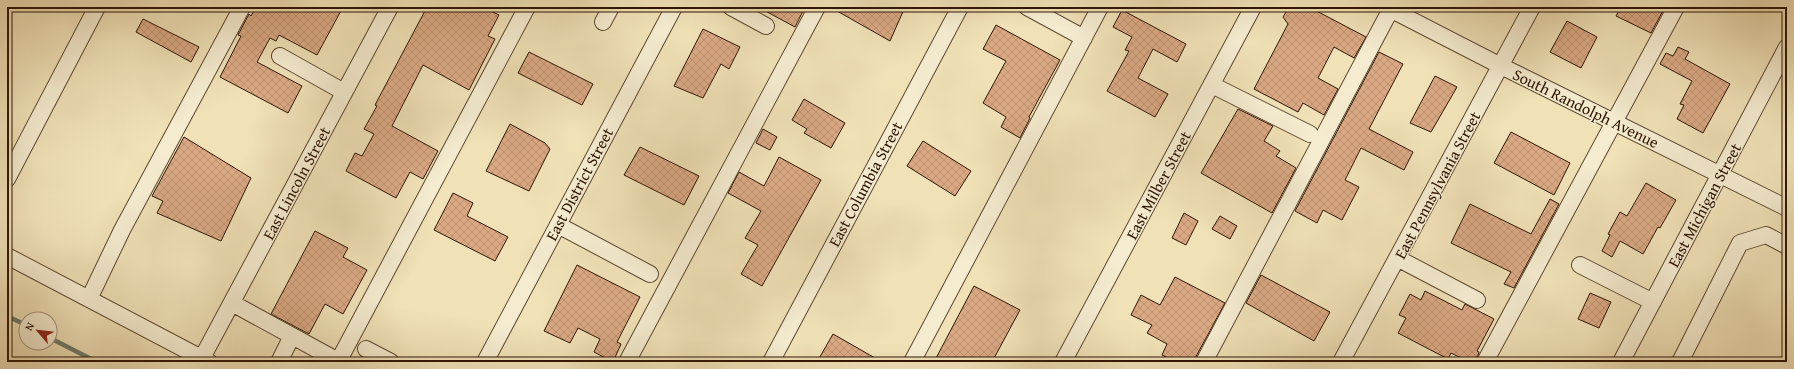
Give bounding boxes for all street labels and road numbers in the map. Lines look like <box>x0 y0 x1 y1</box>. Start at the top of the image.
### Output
street label: South Randolph Avenue <box>1509 62 1663 154</box>
street label: East Pennsylvania Street <box>1388 107 1486 263</box>
street label: East Columbia Street <box>822 117 908 251</box>
street label: East Lincoln Street <box>256 122 336 244</box>
street label: East District Street <box>539 123 619 245</box>
street label: East Milber Street <box>1119 126 1197 243</box>
street label: East Michigan Street <box>1661 138 1747 271</box>

